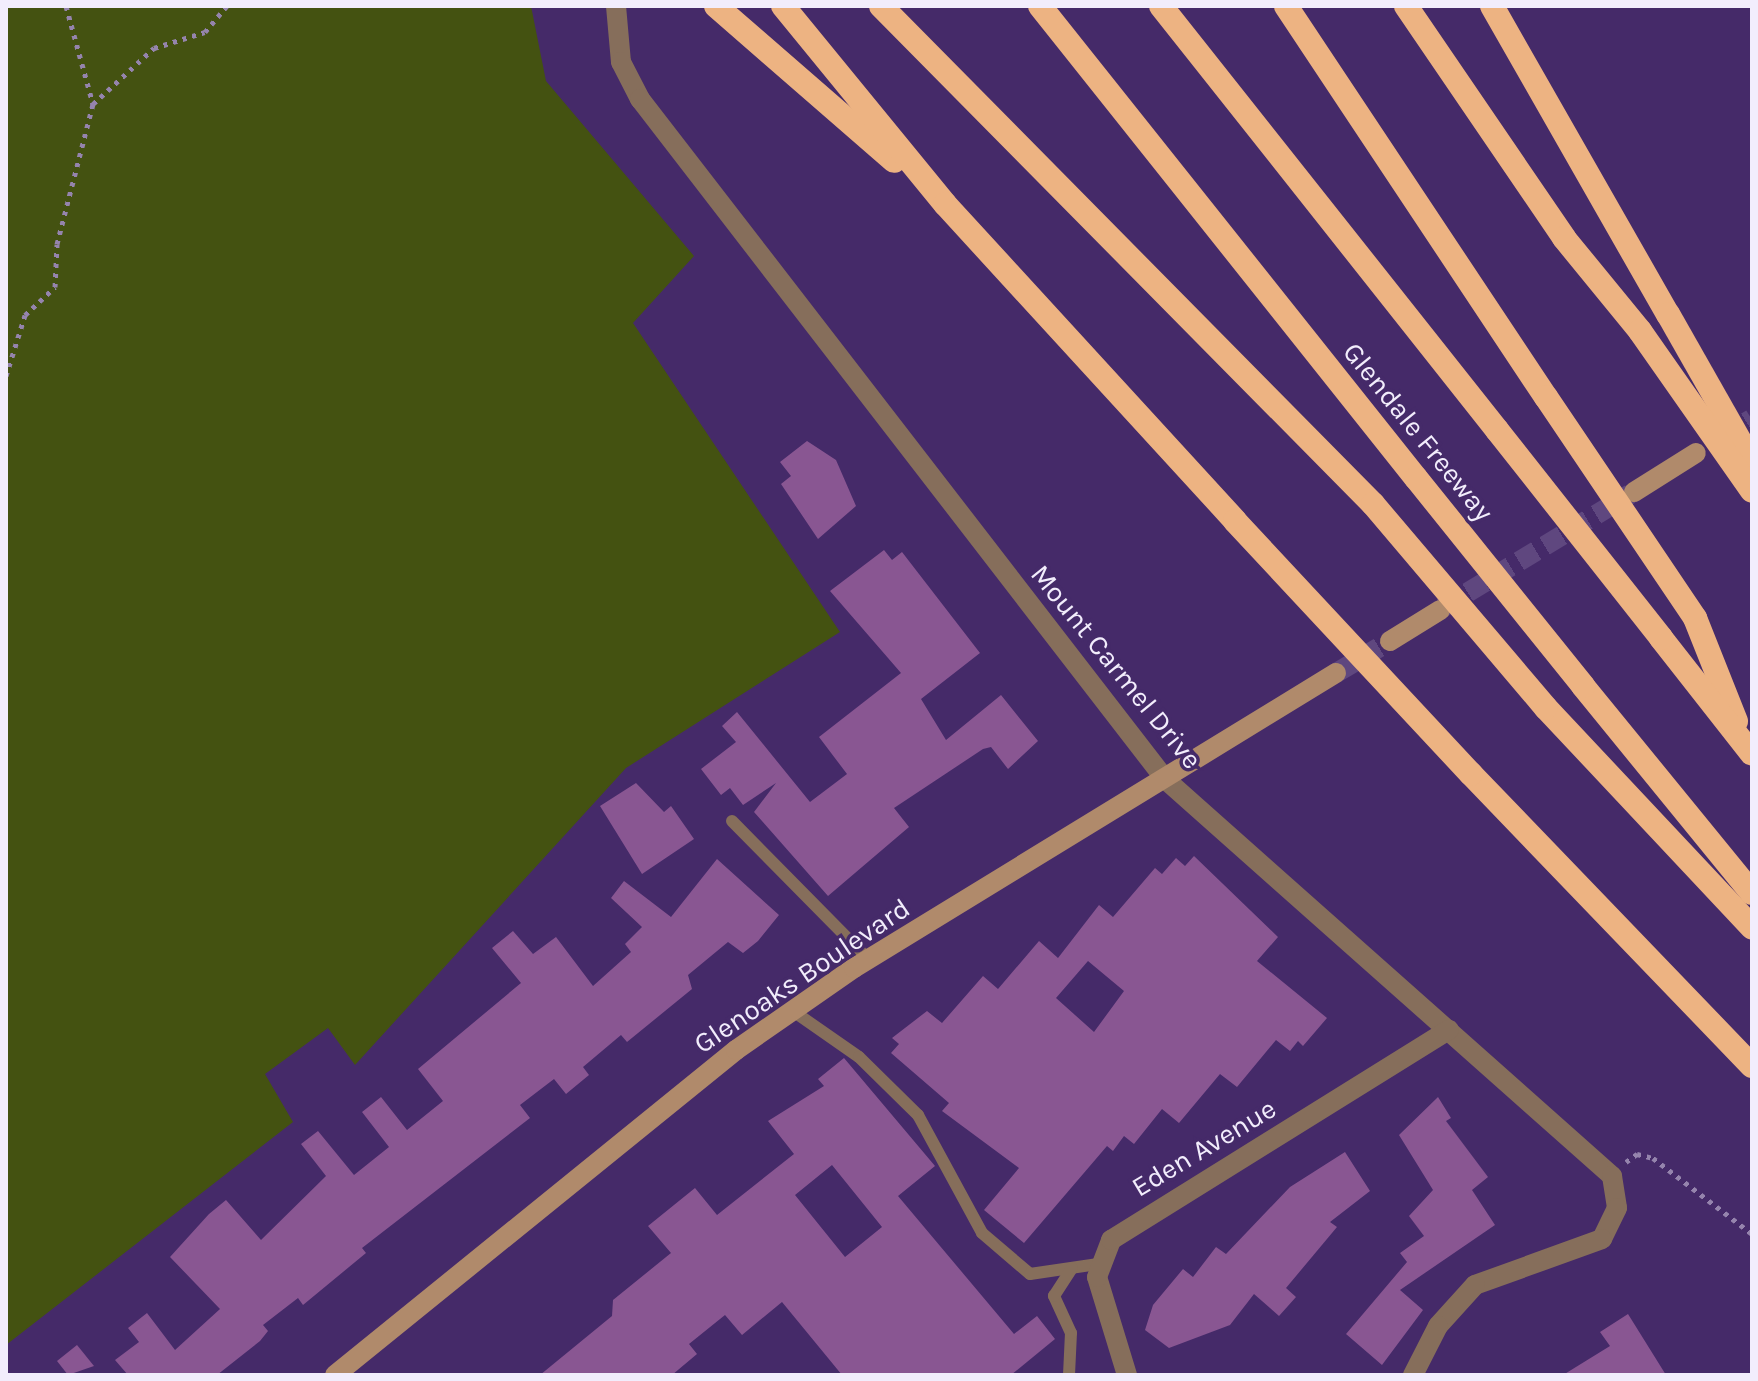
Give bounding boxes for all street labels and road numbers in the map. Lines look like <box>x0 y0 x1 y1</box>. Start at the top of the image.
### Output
street label: Glendale Freeway <box>1336 336 1500 528</box>
street label: Mount Carmel Drive <box>1023 558 1209 776</box>
street label: Glenoaks Boulevard <box>688 891 916 1061</box>
street label: Eden Avenue <box>1126 1092 1282 1204</box>

